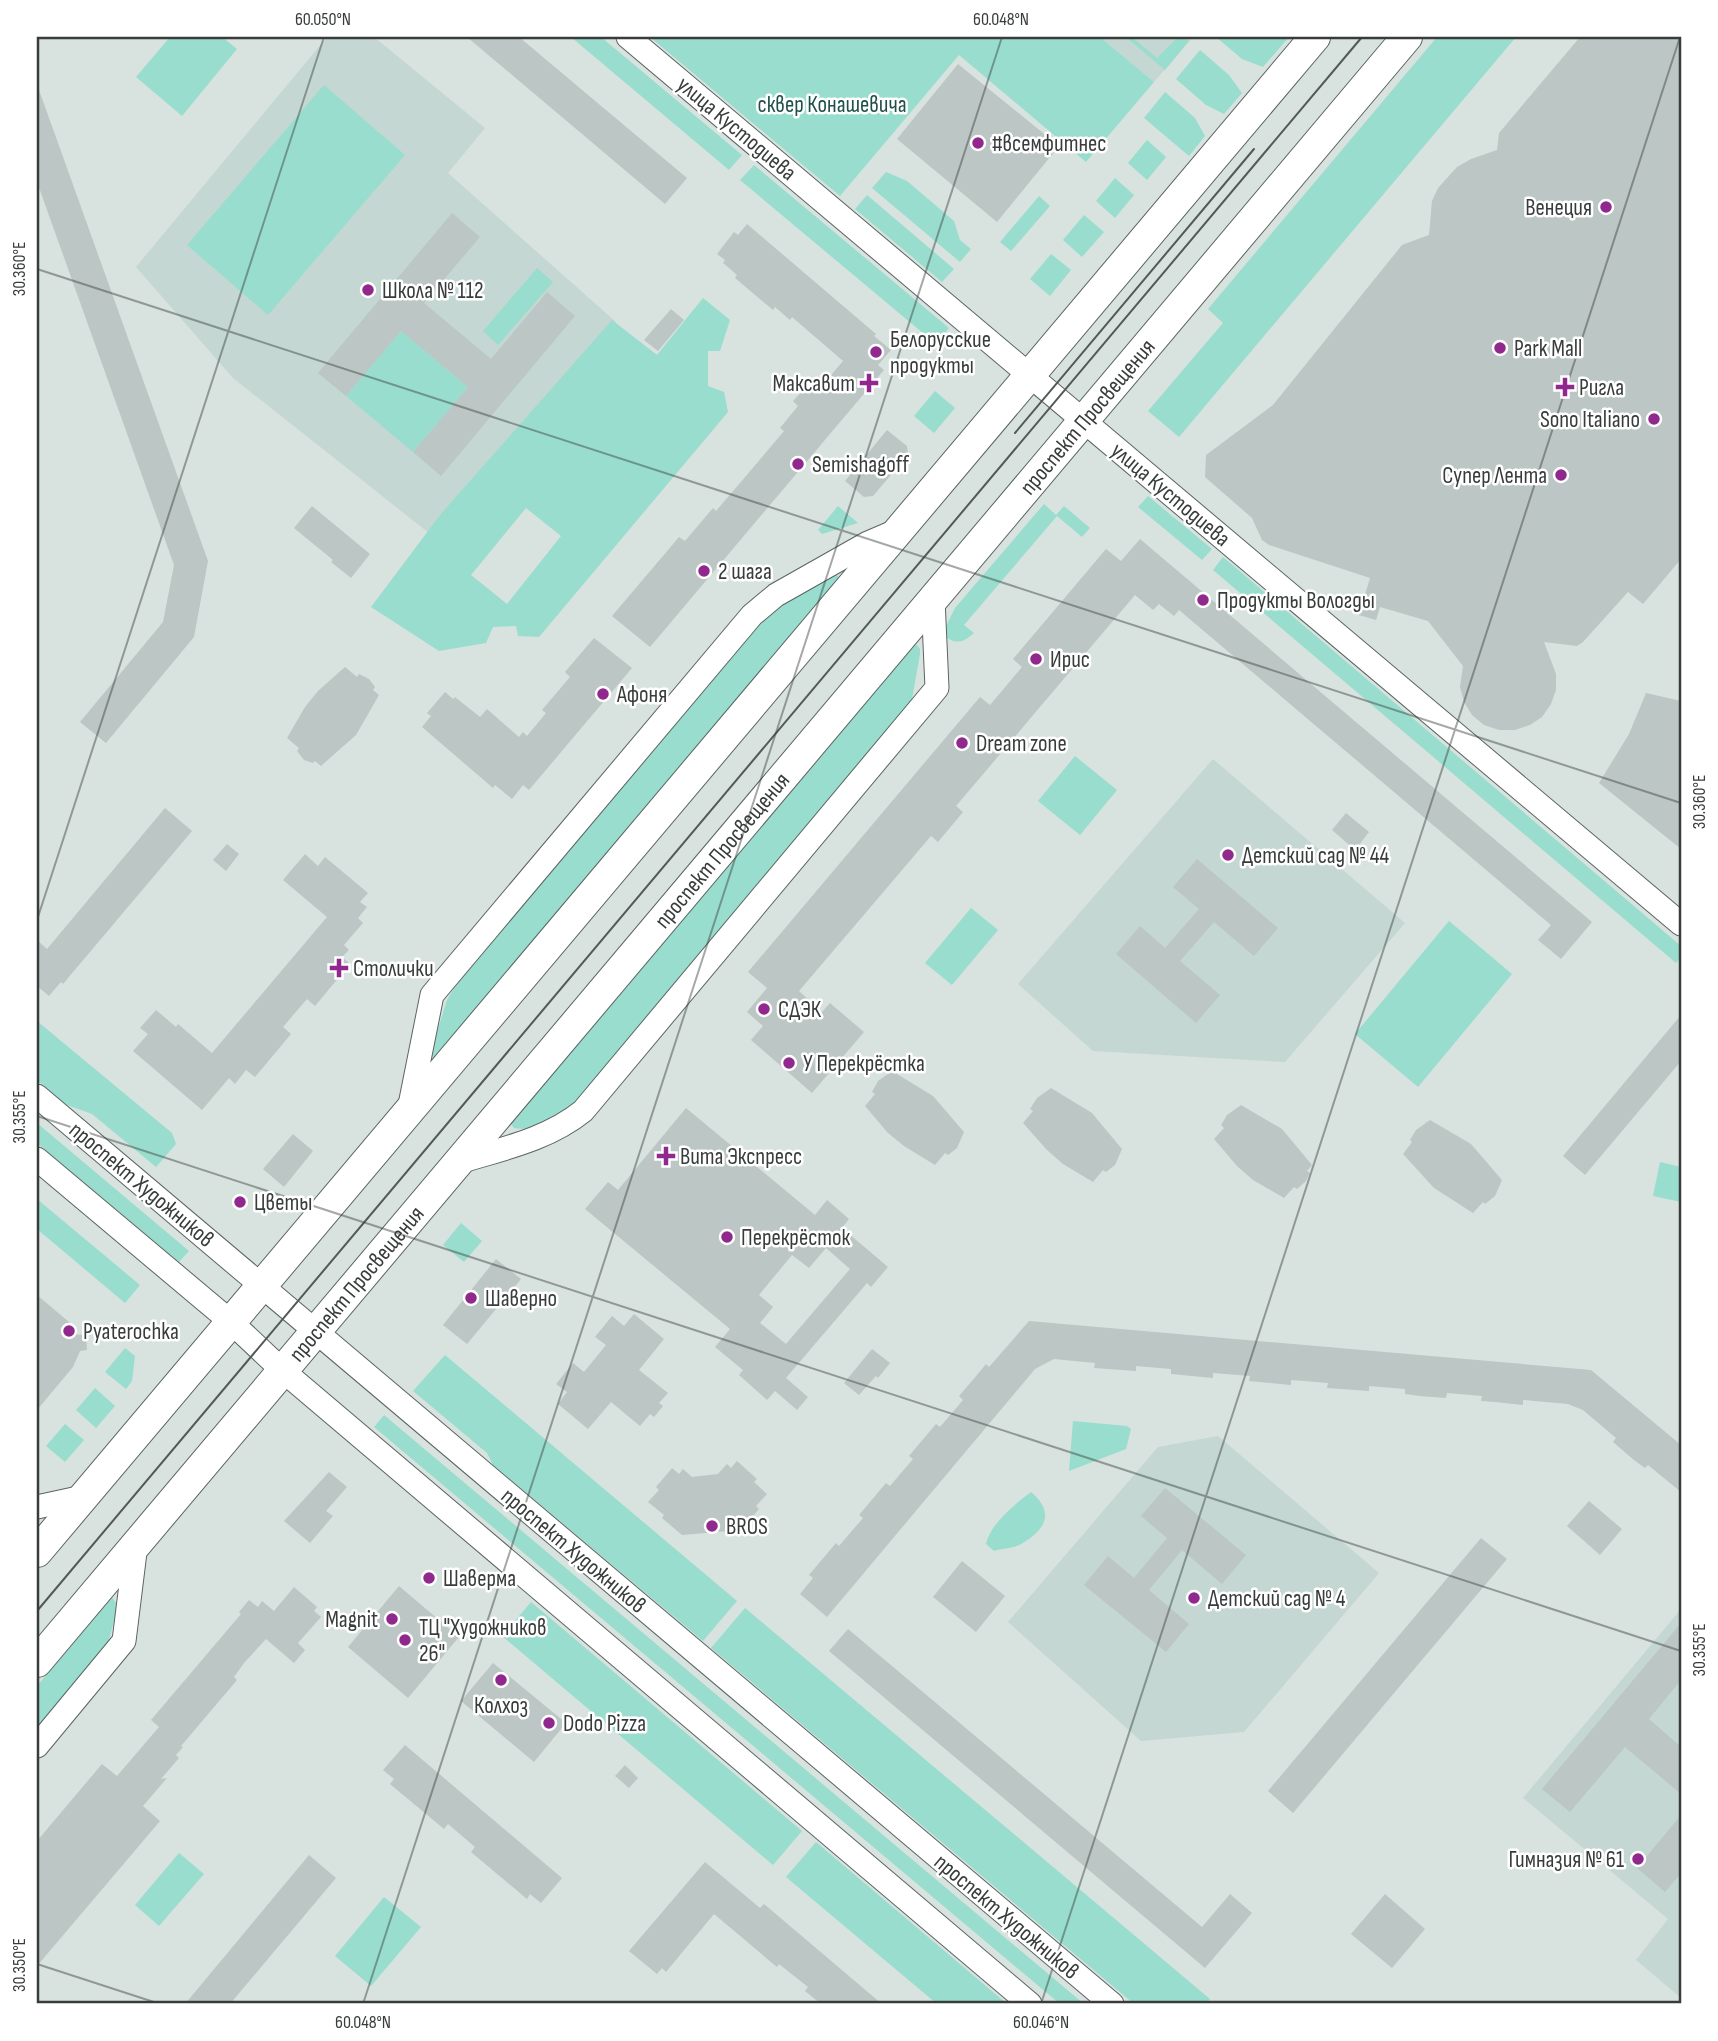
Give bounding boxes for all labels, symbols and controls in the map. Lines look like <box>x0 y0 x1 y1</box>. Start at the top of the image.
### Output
text: 60.050°N <box>295 9 351 30</box>
text: 60.048°N <box>973 9 1029 30</box>
street label: улица Кустодиева <box>671 71 802 187</box>
park label: сквер Конашевича <box>757 91 907 119</box>
place label: #всемфитнес <box>992 130 1106 158</box>
marker: #всемфитнес <box>970 135 986 151</box>
place label: Венеция <box>1525 194 1592 222</box>
marker: Венеция <box>1598 199 1614 215</box>
text: 30.360°E <box>9 242 30 296</box>
place label: Школа № 112 <box>382 277 483 305</box>
marker: Школа № 112 <box>360 282 376 298</box>
place label: Белорусские продукты <box>890 326 991 380</box>
street label: проспект Просвещения <box>1014 334 1161 501</box>
place label: Park Mall <box>1514 335 1582 363</box>
marker: Park Mall <box>1492 340 1508 356</box>
marker: Белорусские продукты <box>868 344 884 360</box>
place label: Максавит <box>772 370 855 398</box>
place label: Ригла <box>1579 374 1624 402</box>
marker: Максавит <box>861 375 877 391</box>
marker: Ригла <box>1557 379 1573 395</box>
place label: Sono Italiano <box>1540 406 1640 434</box>
marker: Sono Italiano <box>1646 411 1662 427</box>
street label: улица Кустодиева <box>1105 437 1236 553</box>
place label: Semishagoff <box>812 451 910 479</box>
marker: Semishagoff <box>790 456 806 472</box>
place label: Супер Лента <box>1442 462 1547 490</box>
marker: Супер Лента <box>1553 467 1569 483</box>
place label: 2 шага <box>718 558 772 586</box>
marker: 2 шага <box>696 563 712 579</box>
place label: Продукты Вологды <box>1217 587 1375 615</box>
marker: Продукты Вологды <box>1195 592 1211 608</box>
place label: Ирис <box>1050 646 1090 674</box>
marker: Ирис <box>1028 651 1044 667</box>
place label: Афоня <box>616 681 667 709</box>
marker: Афоня <box>595 686 611 702</box>
place label: Dream zone <box>976 730 1067 758</box>
marker: Dream zone <box>954 735 970 751</box>
street label: проспект Просвещения <box>649 767 796 934</box>
text: 30.360°E <box>1689 775 1710 829</box>
place label: Детский сад № 44 <box>1242 842 1389 870</box>
marker: Детский сад № 44 <box>1220 847 1236 863</box>
place label: Столички <box>353 955 434 983</box>
marker: Столички <box>331 960 347 976</box>
place label: СДЭК <box>778 996 822 1024</box>
marker: СДЭК <box>756 1001 772 1017</box>
place label: У Перекрёстка <box>803 1050 925 1078</box>
marker: У Перекрёстка <box>781 1055 797 1071</box>
text: 30.355°E <box>9 1090 30 1144</box>
street label: проспект Художников <box>63 1116 219 1253</box>
place label: Вита Экспресс <box>680 1143 802 1171</box>
marker: Вита Экспресс <box>658 1148 674 1164</box>
place label: Цветы <box>254 1189 312 1217</box>
marker: Цветы <box>232 1194 248 1210</box>
street label: проспект Просвещения <box>283 1201 430 1368</box>
place label: Перекрёсток <box>741 1224 850 1252</box>
marker: Перекрёсток <box>719 1229 735 1245</box>
place label: Шаверно <box>485 1285 557 1313</box>
marker: Шаверно <box>463 1290 479 1306</box>
place label: Pyaterochka <box>83 1318 179 1346</box>
marker: Pyaterochka <box>61 1323 77 1339</box>
street label: проспект Художников <box>495 1482 651 1619</box>
place label: BROS <box>726 1513 768 1541</box>
marker: BROS <box>704 1518 720 1534</box>
place label: Шаверма <box>443 1565 516 1593</box>
marker: Шаверма <box>421 1570 437 1586</box>
place label: Детский сад № 4 <box>1208 1585 1346 1613</box>
marker: Детский сад № 4 <box>1186 1590 1202 1606</box>
place label: Magnit <box>325 1606 378 1634</box>
marker: Magnit <box>384 1611 400 1627</box>
place label: ТЦ "Художников 26" <box>419 1614 547 1668</box>
text: 30.355°E <box>1689 1623 1710 1677</box>
marker: ТЦ "Художников 26" <box>397 1632 413 1648</box>
marker: Колхоз <box>493 1672 509 1688</box>
place label: Колхоз <box>474 1692 528 1720</box>
place label: Dodo Pizza <box>563 1710 646 1738</box>
marker: Dodo Pizza <box>541 1715 557 1731</box>
place label: Гимназия № 61 <box>1508 1846 1624 1874</box>
street label: проспект Художников <box>928 1848 1084 1985</box>
marker: Гимназия № 61 <box>1630 1851 1646 1867</box>
text: 30.350°E <box>9 1938 30 1992</box>
text: 60.048°N <box>335 2012 391 2033</box>
text: 60.046°N <box>1013 2012 1069 2033</box>

